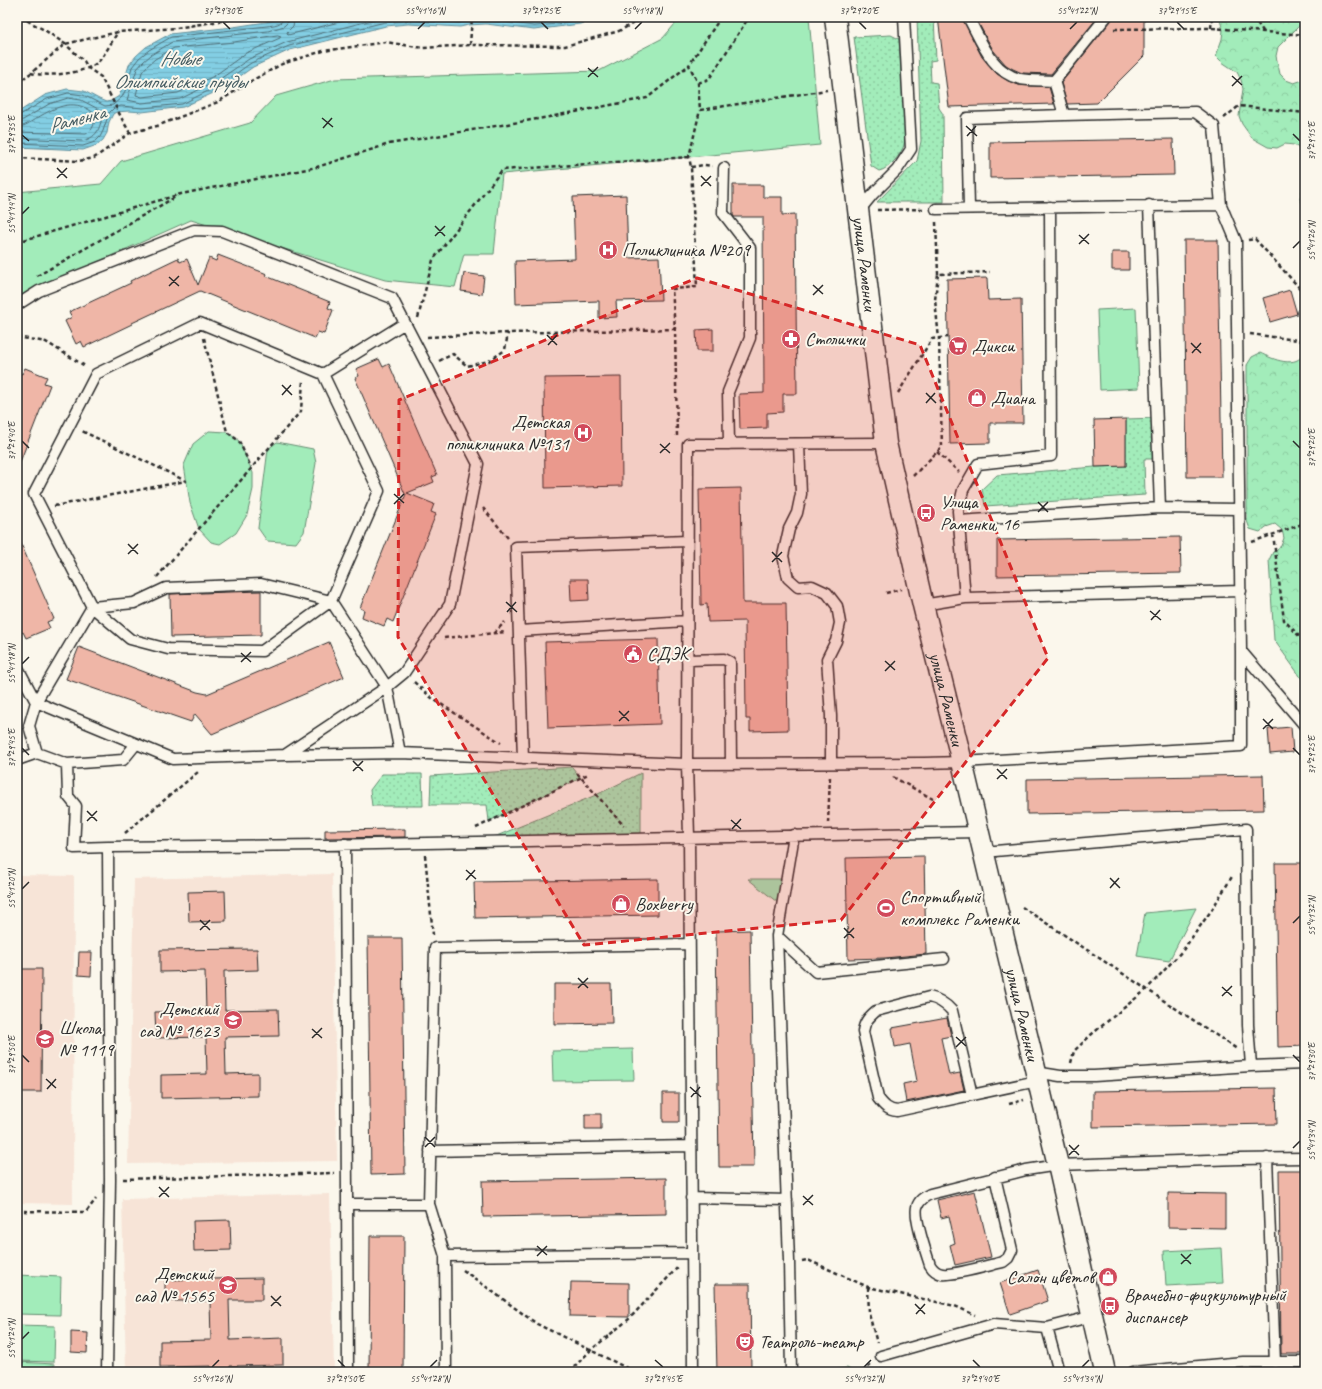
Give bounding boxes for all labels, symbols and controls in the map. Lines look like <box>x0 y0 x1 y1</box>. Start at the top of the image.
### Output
text: 37°29'30"E <box>204 4 244 17</box>
text: 55°41'16"N <box>405 4 447 17</box>
text: 37°29'25"E <box>522 4 562 17</box>
text: 55°41'18"N <box>622 4 664 17</box>
text: 37°29'20"E <box>840 4 880 17</box>
text: 55°41'22"N <box>1057 4 1099 17</box>
text: 37°29'15"E <box>1158 4 1198 17</box>
water label: Новые Олимпийские пруды <box>114 46 250 94</box>
water label: Раменка <box>46 99 111 139</box>
text: 37°29'35"E <box>5 114 18 154</box>
text: 37°29'15"E <box>1305 120 1318 160</box>
text: 55°41'14"N <box>5 192 18 234</box>
street label: улица Раменки <box>847 214 882 314</box>
text: 55°41'26"N <box>1305 219 1318 261</box>
place label: Поликлиника №209 <box>622 238 752 262</box>
hospital icon: Поликлиника №209 <box>597 239 619 261</box>
place label: Столички <box>805 327 867 351</box>
pharmacy icon: Столички <box>780 328 802 350</box>
place label: Дикси <box>972 334 1016 358</box>
supermarket icon: Дикси <box>947 335 969 357</box>
place label: Диана <box>991 386 1037 410</box>
shop icon: Диана <box>966 387 988 409</box>
place label: Детская поликлиника №131 <box>446 410 570 456</box>
text: 37°29'40"E <box>5 420 18 460</box>
hospital icon: Детская поликлиника №131 <box>572 422 594 444</box>
text: 37°29'20"E <box>1305 427 1318 467</box>
place label: Улица Раменки, 16 <box>940 490 1021 536</box>
bus stop icon: Улица Раменки, 16 <box>915 502 937 524</box>
text: 55°41'18"N <box>5 642 18 684</box>
place label: СДЭК <box>647 642 692 666</box>
public building icon: СДЭК <box>622 643 644 665</box>
street label: улица Раменки <box>923 649 970 750</box>
text: 37°29'45"E <box>5 727 18 767</box>
text: 37°29'25"E <box>1305 734 1318 774</box>
text: 55°41'20"N <box>5 867 18 909</box>
place label: Спортивный комплекс Раменки <box>900 885 1021 931</box>
place label: Boxberry <box>635 892 694 916</box>
shop icon: Boxberry <box>610 893 632 915</box>
text: 55°41'32"N <box>1305 894 1318 936</box>
sports icon: Спортивный комплекс Раменки <box>875 897 897 919</box>
street label: улица Раменки <box>999 964 1045 1065</box>
place label: Детский сад № 1623 <box>139 997 220 1043</box>
school or university icon: Детский сад № 1623 <box>222 1009 244 1031</box>
place label: Школа № 1119 <box>59 1016 115 1062</box>
school or university icon: Школа № 1119 <box>34 1028 56 1050</box>
text: 37°29'50"E <box>5 1034 18 1074</box>
text: 37°29'30"E <box>1305 1041 1318 1081</box>
text: 55°41'34"N <box>1305 1119 1318 1161</box>
place label: Детский сад № 1565 <box>134 1262 215 1308</box>
place label: Салон цветов <box>1007 1265 1098 1289</box>
shop icon: Салон цветов <box>1097 1266 1119 1288</box>
school or university icon: Детский сад № 1565 <box>217 1274 239 1296</box>
place label: Врачебно-физкультурный диспансер <box>1124 1283 1287 1329</box>
bus stop icon: Врачебно-физкультурный диспансер <box>1099 1295 1121 1317</box>
text: 55°41'24"N <box>5 1317 18 1359</box>
place label: Театроль-театр <box>759 1330 865 1354</box>
theatre icon: Театроль-театр <box>734 1331 756 1353</box>
text: 55°41'26"N <box>192 1372 234 1385</box>
text: 37°29'50"E <box>326 1372 366 1385</box>
text: 55°41'28"N <box>410 1372 452 1385</box>
text: 37°29'45"E <box>644 1372 684 1385</box>
text: 55°41'32"N <box>844 1372 886 1385</box>
text: 37°29'40"E <box>961 1372 1001 1385</box>
text: 55°41'34"N <box>1062 1372 1104 1385</box>

